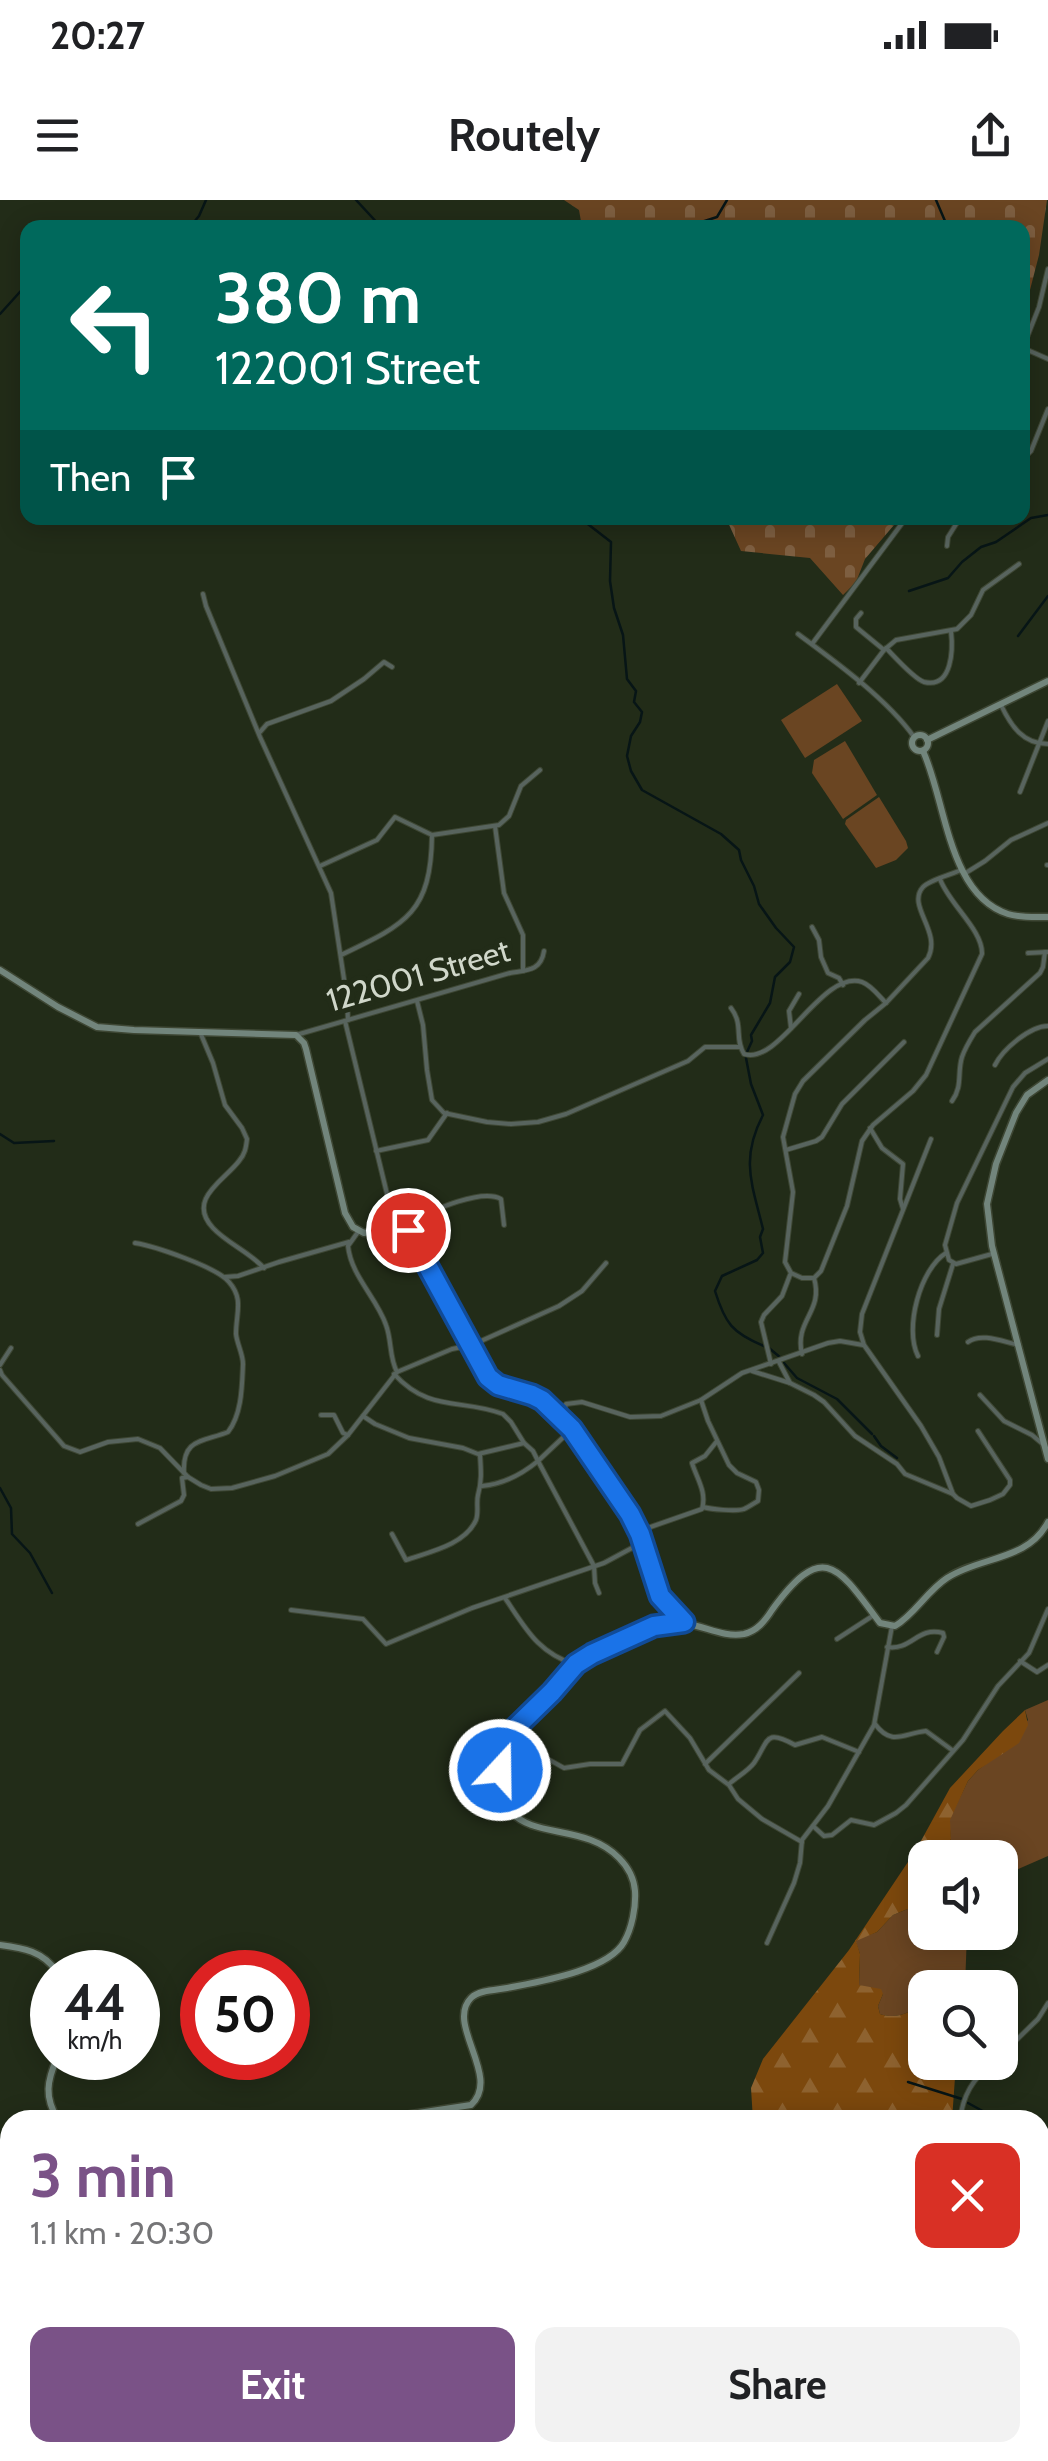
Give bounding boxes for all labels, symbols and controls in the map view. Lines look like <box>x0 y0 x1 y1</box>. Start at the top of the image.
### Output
text: 20:27 <box>50 12 145 59</box>
icon: menu <box>30 108 85 163</box>
text: Routely <box>448 108 600 162</box>
icon: share <box>963 108 1018 163</box>
text: 380 m <box>215 255 421 341</box>
icon: left <box>50 260 180 390</box>
text: 122001 Street <box>215 341 480 395</box>
icon: arrive <box>151 450 206 505</box>
text: Then <box>50 454 131 501</box>
street label: 122001 Street <box>322 930 514 1020</box>
pin <box>366 1188 451 1273</box>
icon: arrive <box>381 1203 436 1258</box>
position arrow <box>448 1718 552 1822</box>
map controls <box>908 1840 1018 2080</box>
button: sound <box>908 1840 1018 1950</box>
speed limit sign: 50 <box>180 1950 310 2080</box>
button: search <box>908 1970 1018 2080</box>
text: 44 <box>64 1972 126 2033</box>
text: km/h <box>68 2025 122 2055</box>
text: 3 min <box>30 2139 176 2212</box>
button: close <box>915 2143 1020 2248</box>
text: 1.1 km · 20:30 <box>30 2213 214 2252</box>
button: Exit <box>30 2327 515 2442</box>
button: Share <box>535 2327 1020 2442</box>

